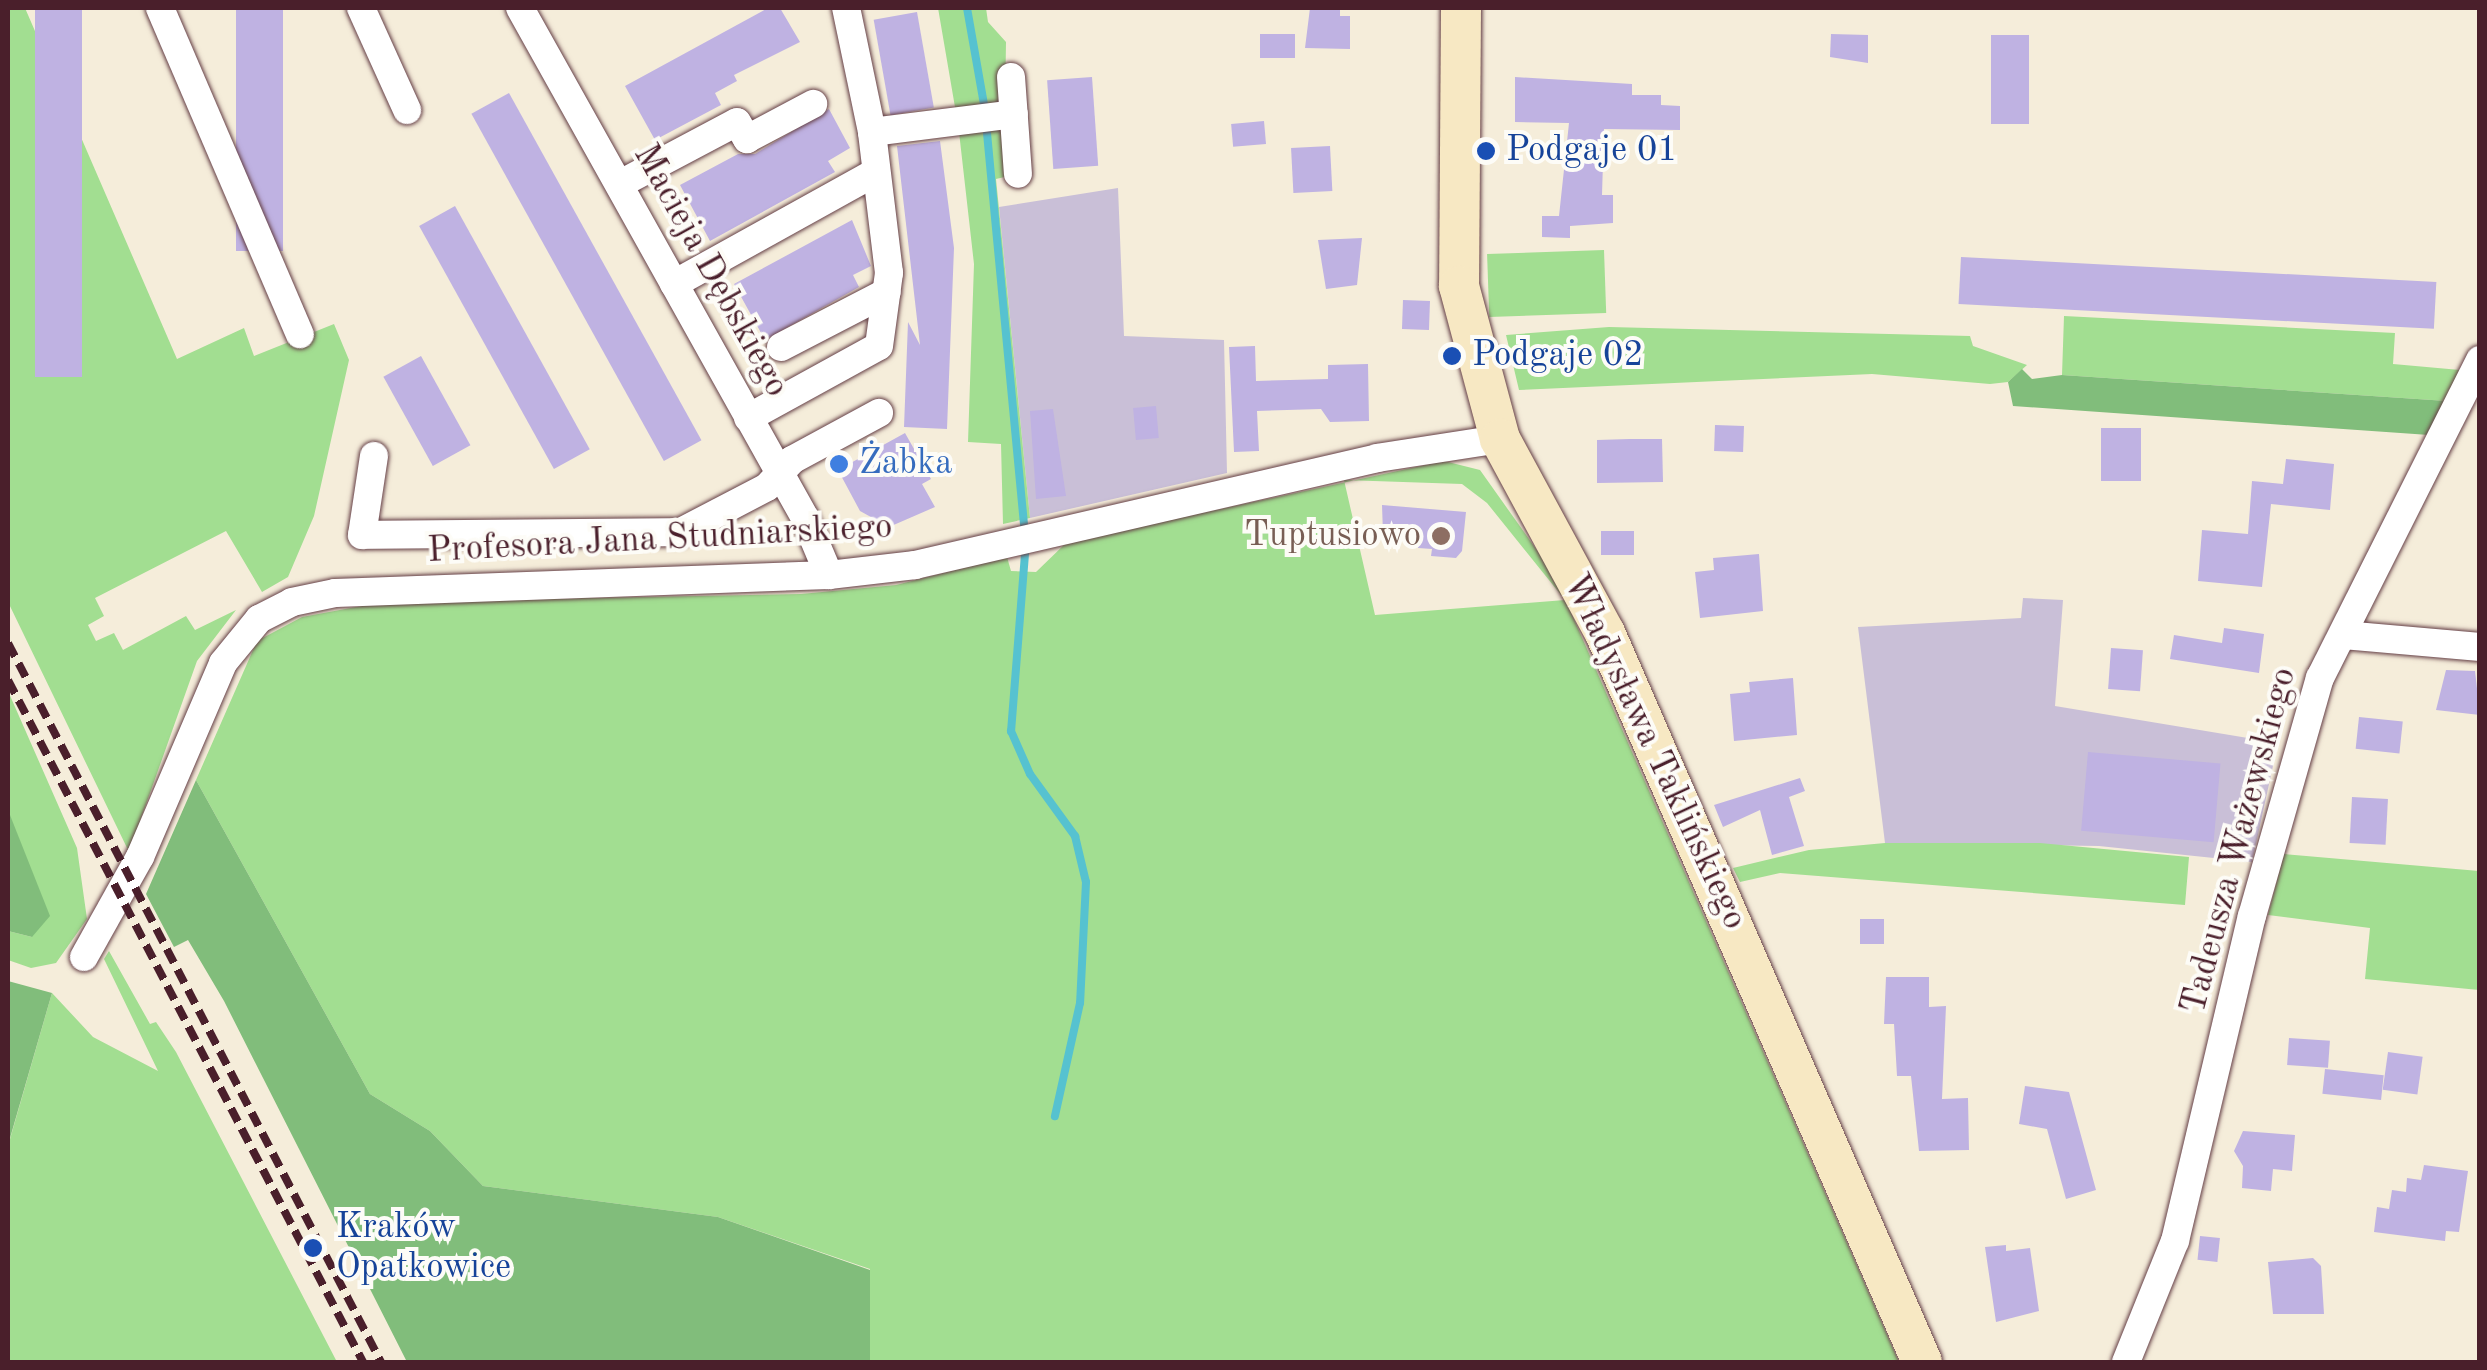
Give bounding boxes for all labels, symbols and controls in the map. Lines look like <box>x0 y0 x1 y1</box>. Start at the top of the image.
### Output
place label: Podgaje 01 <box>1506 130 1677 172</box>
street label: Macieja Dębskiego <box>623 137 797 405</box>
marker: Podgaje 01 <box>1475 140 1497 162</box>
place label: Podgaje 02 <box>1472 335 1643 377</box>
marker: Podgaje 02 <box>1441 345 1463 367</box>
place label: Żabka <box>859 443 953 485</box>
marker: Żabka <box>828 453 850 475</box>
street label: Profesora Jana Studniarskiego <box>427 507 893 573</box>
place label: Tuptusiowo <box>1244 515 1421 557</box>
marker: Tuptusiowo <box>1430 525 1452 547</box>
street label: Władysława Taklińskiego <box>1553 568 1755 936</box>
street label: Tadeusza Ważewskiego <box>2174 663 2306 1019</box>
place label: Kraków Opatkowice <box>336 1207 511 1289</box>
marker: Kraków Opatkowice <box>300 1235 326 1261</box>

